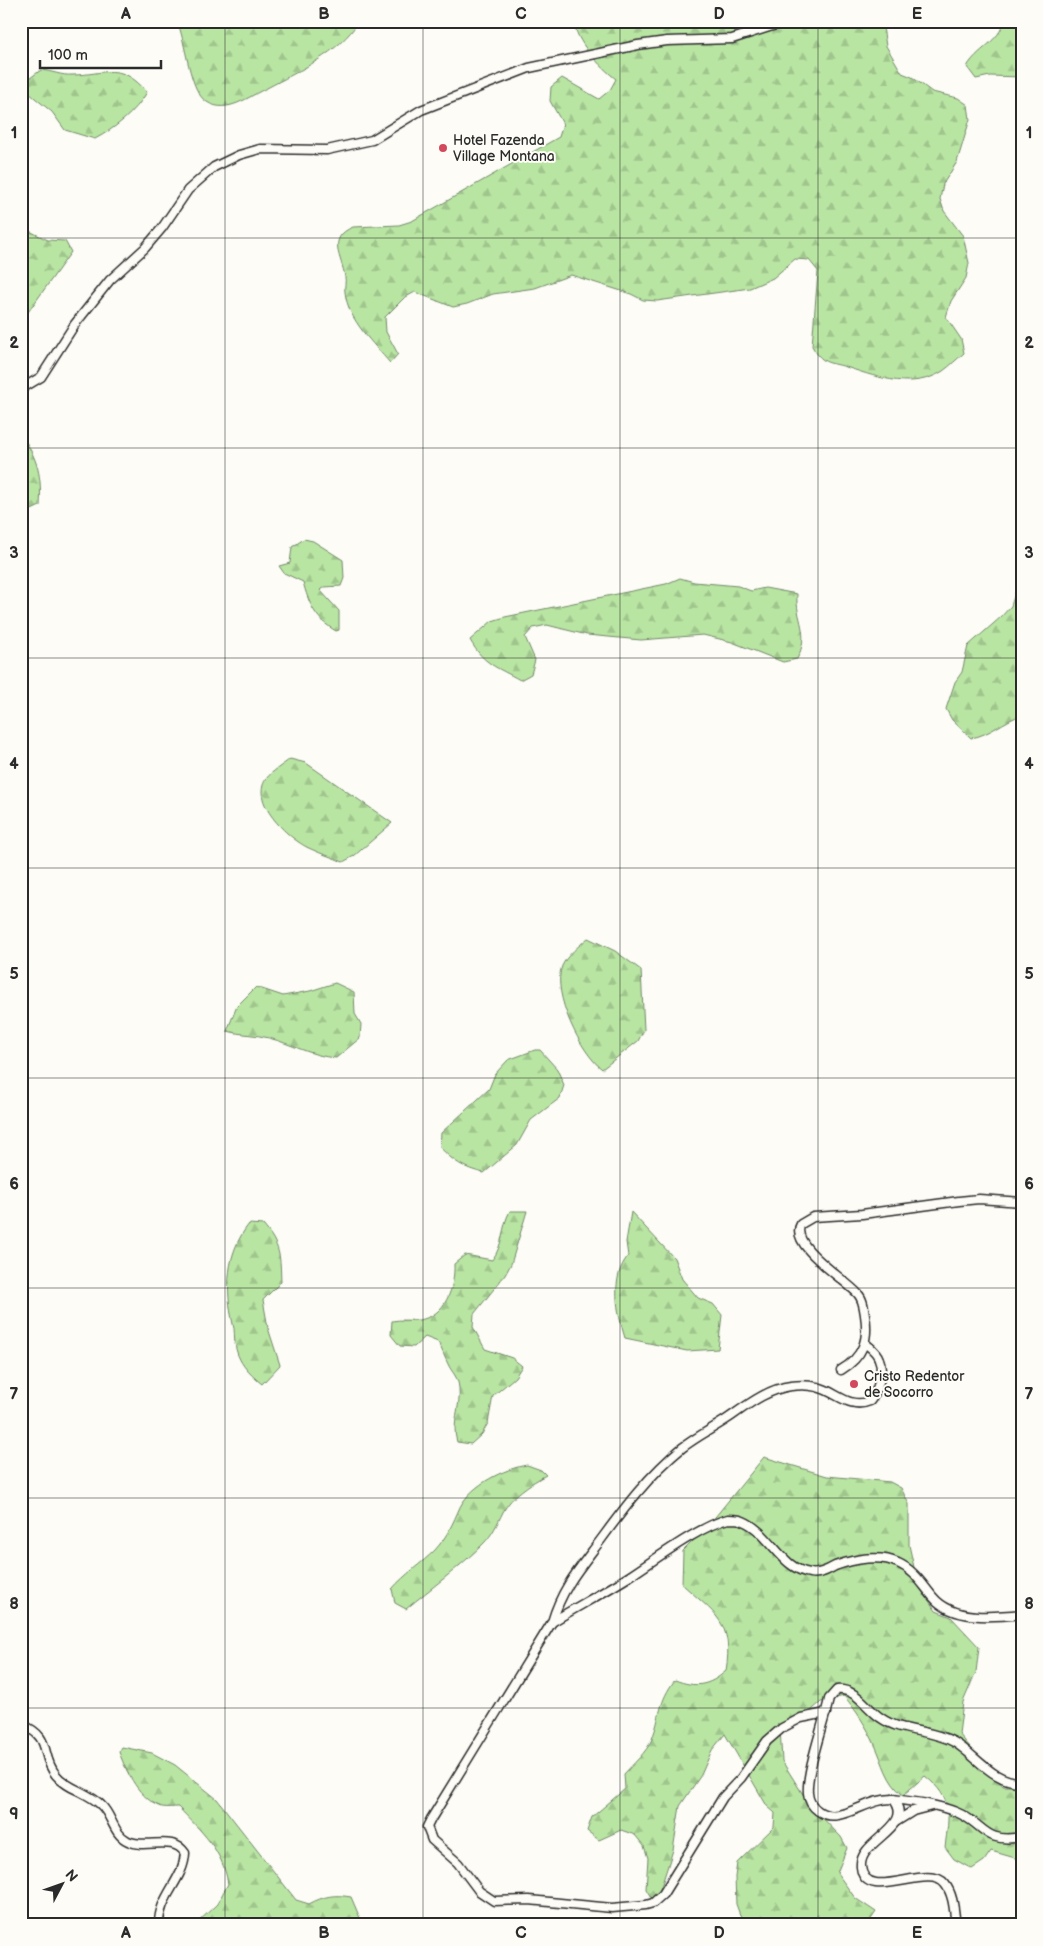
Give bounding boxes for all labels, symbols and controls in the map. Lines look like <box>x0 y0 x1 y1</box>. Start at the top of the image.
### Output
text: A <box>120 5 131 24</box>
text: B <box>318 5 330 24</box>
text: C <box>515 5 527 24</box>
text: D <box>713 5 725 24</box>
text: E <box>912 5 922 24</box>
scale bar <box>40 38 161 70</box>
text: 100 m <box>48 46 88 65</box>
text: 1 <box>11 124 17 143</box>
text: 1 <box>1026 124 1032 143</box>
place label: Hotel Fazenda Village Montana <box>453 132 555 165</box>
marker: Hotel Fazenda Village Montana <box>437 142 449 154</box>
text: 2 <box>9 334 19 353</box>
text: 2 <box>1024 334 1034 353</box>
text: 3 <box>9 544 19 563</box>
text: 3 <box>1024 544 1034 563</box>
text: 4 <box>9 755 19 774</box>
text: 4 <box>1024 755 1034 774</box>
text: 5 <box>9 965 19 984</box>
text: 5 <box>1024 965 1034 984</box>
text: 6 <box>9 1175 19 1194</box>
text: 6 <box>1024 1175 1034 1194</box>
place label: Cristo Redentor de Socorro <box>864 1368 965 1401</box>
marker: Cristo Redentor de Socorro <box>848 1378 860 1390</box>
text: 7 <box>10 1385 19 1404</box>
text: 7 <box>1025 1385 1034 1404</box>
text: 8 <box>9 1595 19 1614</box>
text: 8 <box>1024 1595 1034 1614</box>
text: 9 <box>9 1805 19 1824</box>
text: 9 <box>1024 1805 1034 1824</box>
north arrow <box>38 1858 88 1908</box>
text: N <box>62 1866 81 1885</box>
text: A <box>120 1924 131 1943</box>
text: B <box>318 1924 330 1943</box>
text: C <box>515 1924 527 1943</box>
text: D <box>713 1924 725 1943</box>
text: E <box>912 1924 922 1943</box>

